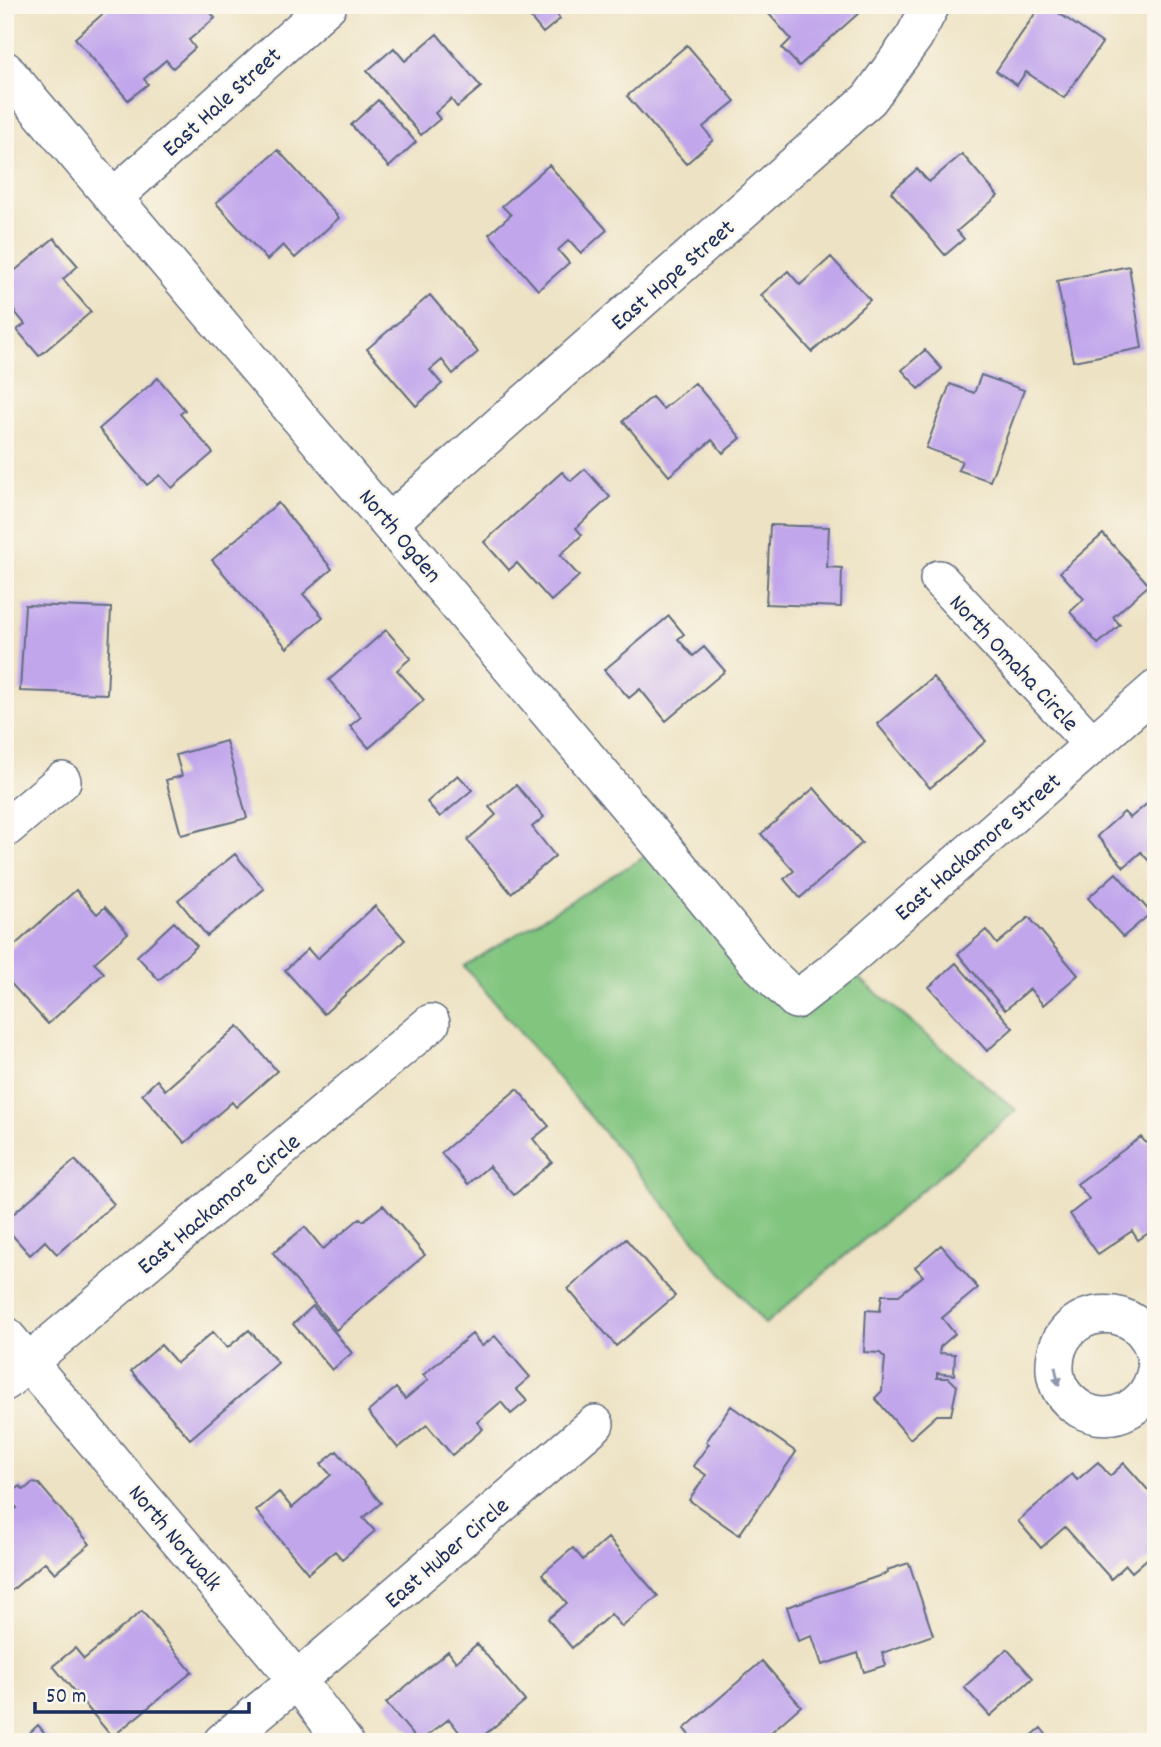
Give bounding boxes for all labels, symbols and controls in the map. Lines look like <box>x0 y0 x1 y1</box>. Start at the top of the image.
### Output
street label: East Hale Street <box>156 40 290 166</box>
street label: East Hope Street <box>604 212 744 340</box>
street label: North Ogden <box>349 482 448 592</box>
street label: North Omaha Circle <box>940 588 1086 740</box>
street label: East Hackamore Street <box>888 766 1070 930</box>
street label: East Hackamore Circle <box>131 1127 309 1284</box>
one-way arrow <box>1052 1365 1063 1387</box>
street label: North Norwalk <box>119 1478 229 1600</box>
street label: East Huber Circle <box>378 1490 518 1618</box>
scale bar <box>35 1670 248 1714</box>
text: 50 m <box>46 1683 86 1713</box>

